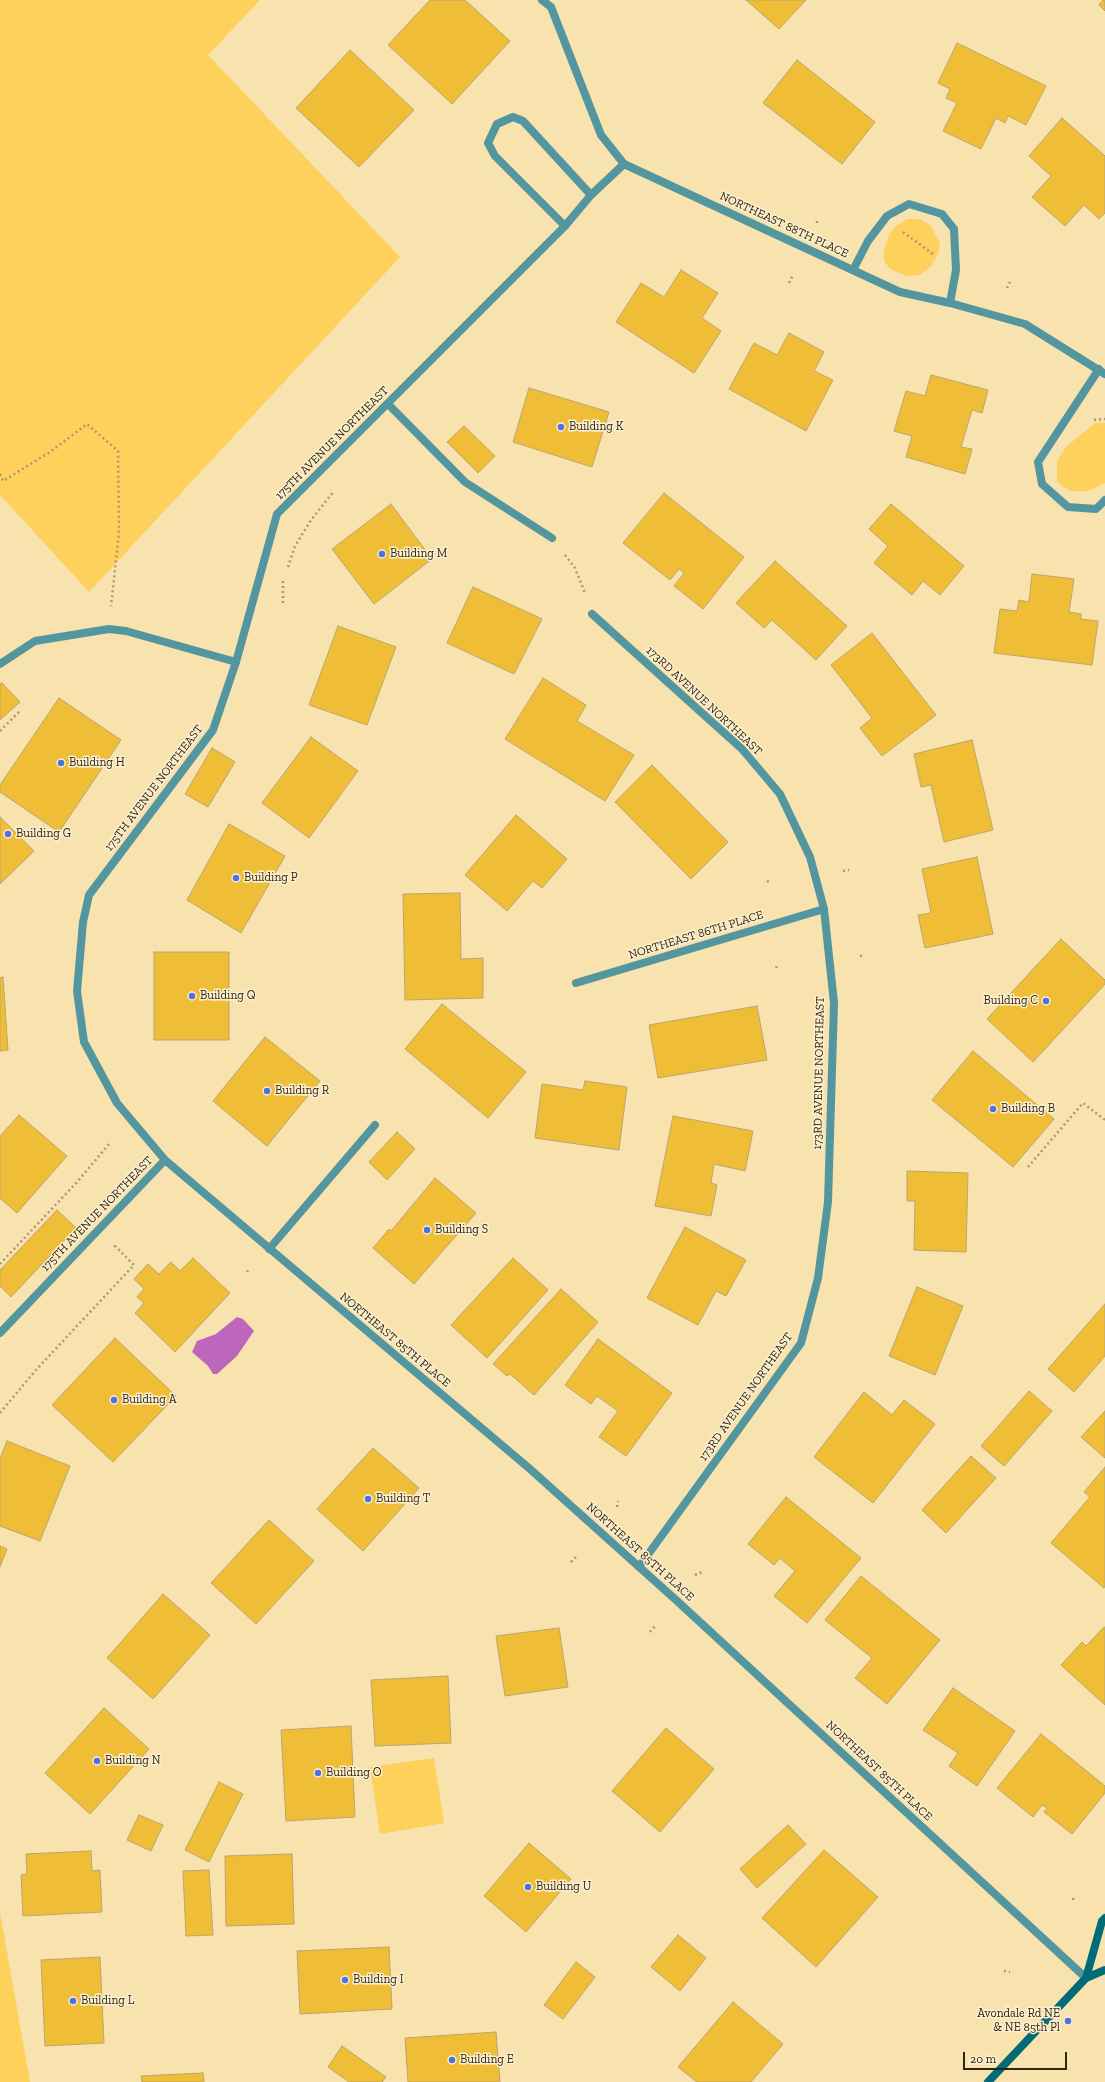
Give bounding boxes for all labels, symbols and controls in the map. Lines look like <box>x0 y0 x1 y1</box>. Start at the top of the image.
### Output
street label: NORTHEAST 88TH PLACE <box>717 189 851 261</box>
street label: 175TH AVENUE NORTHEAST <box>272 383 392 503</box>
place label: Building K <box>569 420 623 434</box>
marker: Building K <box>556 422 566 432</box>
place label: Building M <box>390 547 447 561</box>
marker: Building M <box>377 549 387 559</box>
street label: 173RD AVENUE NORTHEAST <box>643 643 765 759</box>
street label: 175TH AVENUE NORTHEAST <box>102 722 206 854</box>
place label: Building H <box>69 756 125 770</box>
marker: Building H <box>56 758 66 768</box>
place label: Building G <box>16 827 71 841</box>
marker: Building G <box>3 829 13 839</box>
place label: Building P <box>244 871 298 885</box>
marker: Building P <box>231 873 241 883</box>
street label: NORTHEAST 86TH PLACE <box>627 908 765 962</box>
place label: Building Q <box>200 989 255 1003</box>
marker: Building Q <box>187 991 197 1001</box>
place label: Building C <box>984 994 1038 1008</box>
street label: 173RD AVENUE NORTHEAST <box>810 996 828 1150</box>
marker: Building C <box>1041 996 1051 1006</box>
place label: Building R <box>275 1084 329 1098</box>
marker: Building R <box>262 1086 272 1096</box>
place label: Building B <box>1001 1102 1055 1116</box>
marker: Building B <box>988 1104 998 1114</box>
street label: 175TH AVENUE NORTHEAST <box>38 1154 156 1274</box>
place label: Building S <box>435 1223 488 1237</box>
marker: Building S <box>422 1225 432 1235</box>
street label: NORTHEAST 85TH PLACE <box>337 1289 453 1391</box>
street label: 173RD AVENUE NORTHEAST <box>696 1330 796 1464</box>
place label: Building A <box>122 1393 176 1407</box>
marker: Building A <box>109 1395 119 1405</box>
place label: Building T <box>376 1492 430 1506</box>
marker: Building T <box>363 1494 373 1504</box>
street label: NORTHEAST 85TH PLACE <box>583 1500 697 1604</box>
street label: NORTHEAST 85TH PLACE <box>823 1718 935 1824</box>
place label: Building N <box>105 1754 161 1768</box>
marker: Building N <box>92 1756 102 1766</box>
place label: Building O <box>326 1766 381 1780</box>
marker: Building O <box>313 1768 323 1778</box>
place label: Building U <box>536 1880 591 1894</box>
marker: Building U <box>523 1882 533 1892</box>
place label: Building I <box>353 1973 404 1987</box>
marker: Building I <box>340 1975 350 1985</box>
place label: Building L <box>81 1994 134 2008</box>
marker: Building L <box>68 1996 78 2006</box>
place label: Avondale Rd NE & NE 85th Pl <box>977 2007 1060 2035</box>
marker: Avondale Rd NE & NE 85th Pl <box>1063 2016 1073 2026</box>
scale bar <box>965 2044 1069 2070</box>
text: 20 m <box>970 2052 996 2066</box>
place label: Building E <box>460 2053 514 2067</box>
marker: Building E <box>447 2055 457 2065</box>

